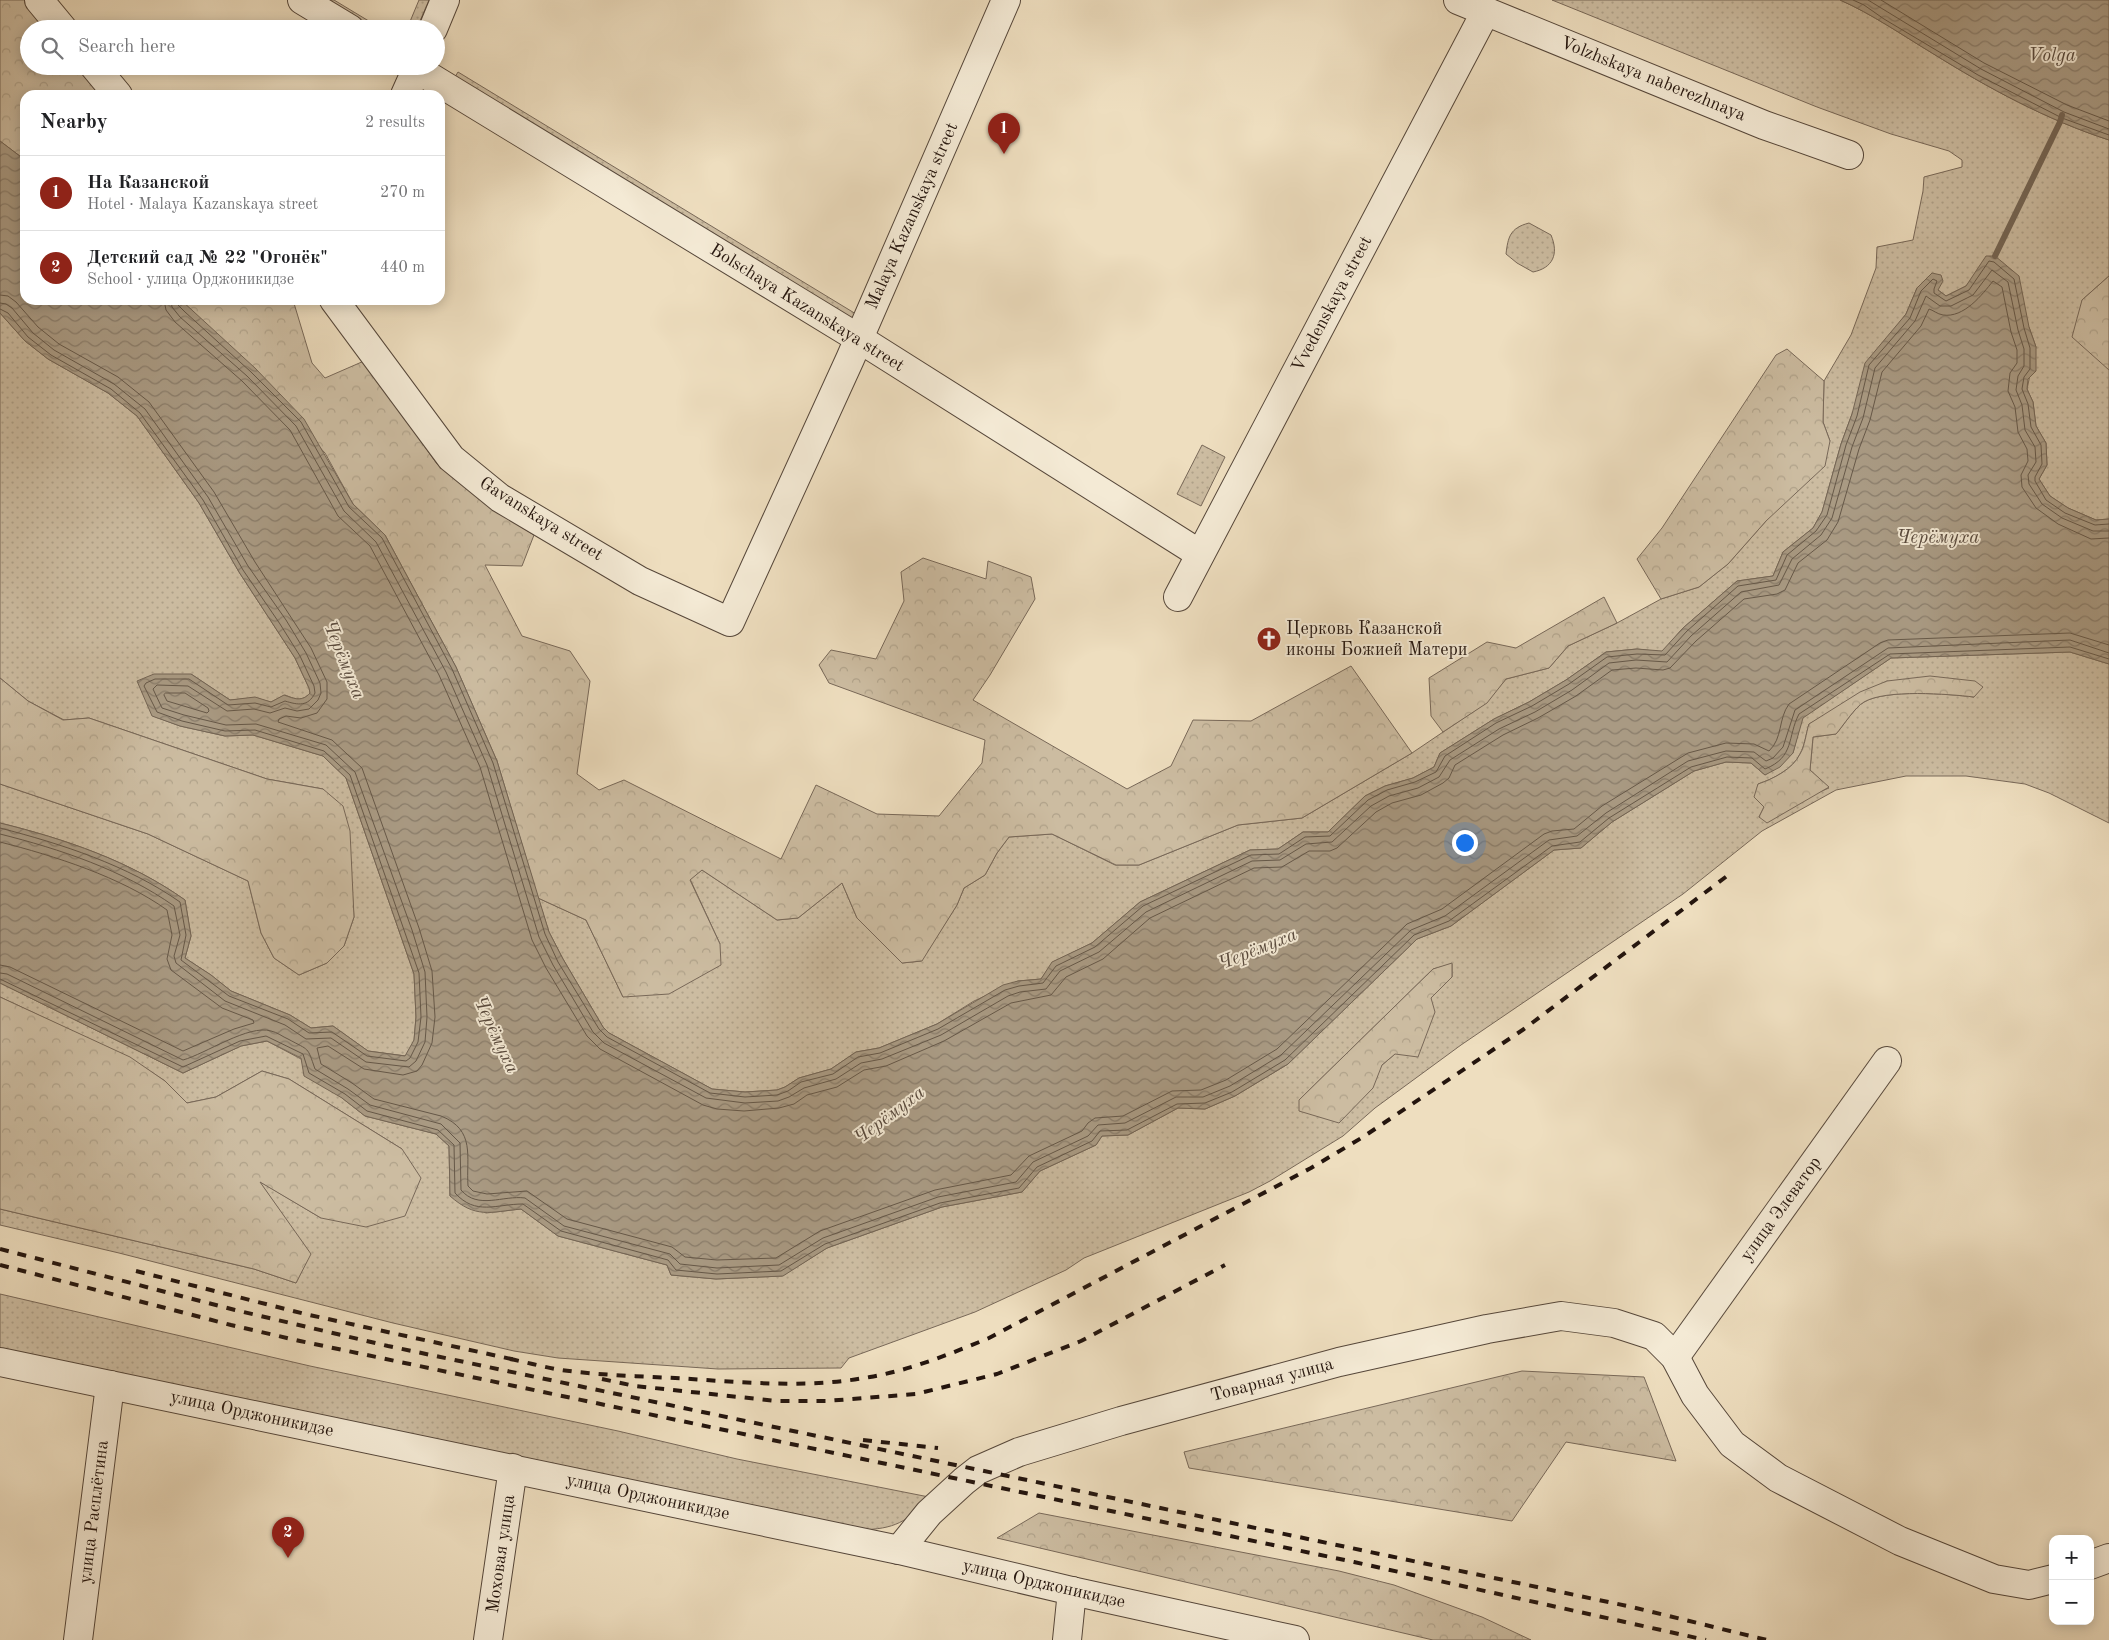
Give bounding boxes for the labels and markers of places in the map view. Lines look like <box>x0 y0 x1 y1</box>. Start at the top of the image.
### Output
pin: 1 <box>988 113 1020 154</box>
place label: Церковь Казанской иконы Божией Матери <box>1286 620 1467 659</box>
church icon: Церковь Казанской иконы Божией Матери <box>1256 626 1282 652</box>
pin: 2 <box>272 1517 304 1558</box>

